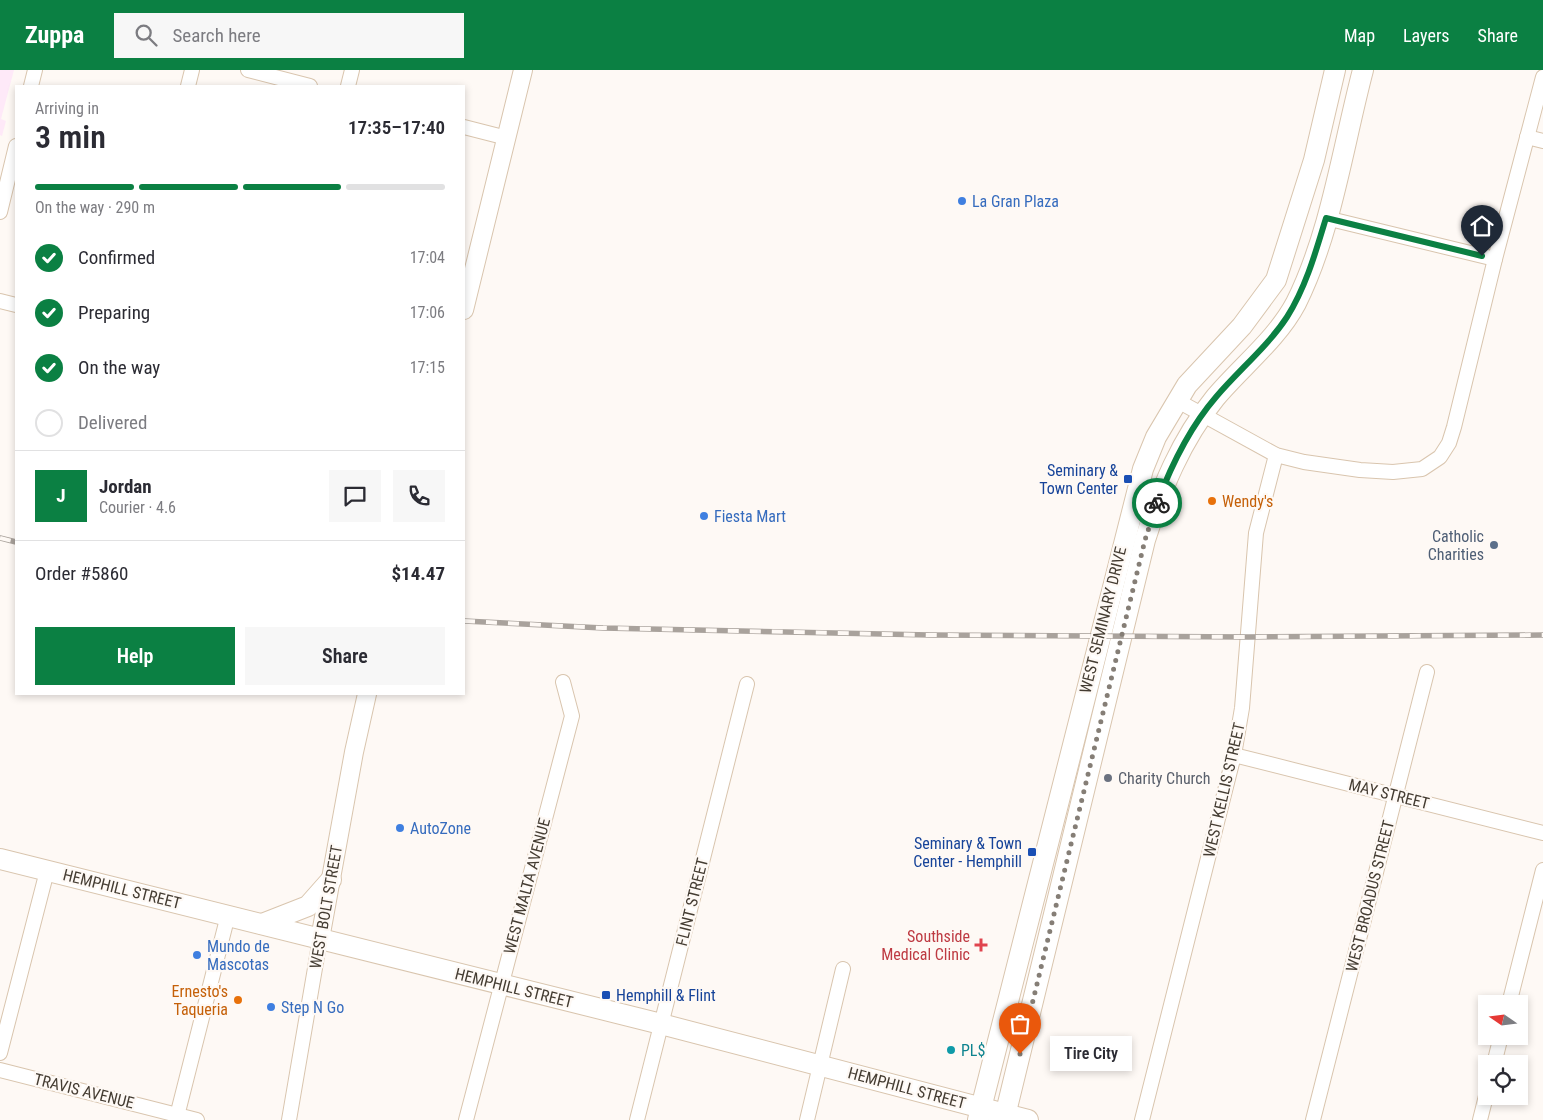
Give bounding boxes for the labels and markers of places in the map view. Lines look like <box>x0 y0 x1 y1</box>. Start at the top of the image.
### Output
place label: La Gran Plaza <box>972 192 1059 211</box>
marker: La Gran Plaza <box>956 195 968 207</box>
pin <box>1461 205 1503 256</box>
place label: Seminary & Town Center <box>1039 461 1118 498</box>
marker: Seminary & Town Center <box>1122 473 1134 485</box>
place label: Wendy's <box>1222 492 1273 511</box>
marker: Wendy's <box>1206 495 1218 507</box>
place label: Fiesta Mart <box>714 507 786 526</box>
marker: Fiesta Mart <box>698 510 710 522</box>
place label: Catholic Charities <box>1428 527 1484 564</box>
marker: Catholic Charities <box>1488 539 1500 551</box>
place label: Charity Church <box>1118 769 1210 788</box>
marker: Charity Church <box>1102 772 1114 784</box>
place label: AutoZone <box>410 819 471 838</box>
marker: AutoZone <box>394 822 406 834</box>
place label: Seminary & Town Center - Hemphill <box>913 834 1022 871</box>
marker: Seminary & Town Center - Hemphill <box>1026 846 1038 858</box>
place label: Southside Medical Clinic <box>881 927 970 964</box>
place label: Mundo de Mascotas <box>207 937 270 974</box>
marker: Southside Medical Clinic <box>974 938 988 952</box>
marker: Mundo de Mascotas <box>191 949 203 961</box>
place label: Ernesto's Taqueria <box>172 982 228 1019</box>
place label: Hemphill & Flint <box>616 986 716 1005</box>
marker: Hemphill & Flint <box>600 989 612 1001</box>
marker: Ernesto's Taqueria <box>232 994 244 1006</box>
place label: Step N Go <box>281 998 344 1017</box>
marker: Step N Go <box>265 1001 277 1013</box>
pin <box>999 1003 1041 1054</box>
callout: Tire City <box>1050 1036 1132 1072</box>
place label: PL$ <box>961 1041 985 1060</box>
marker: PL$ <box>945 1044 957 1056</box>

